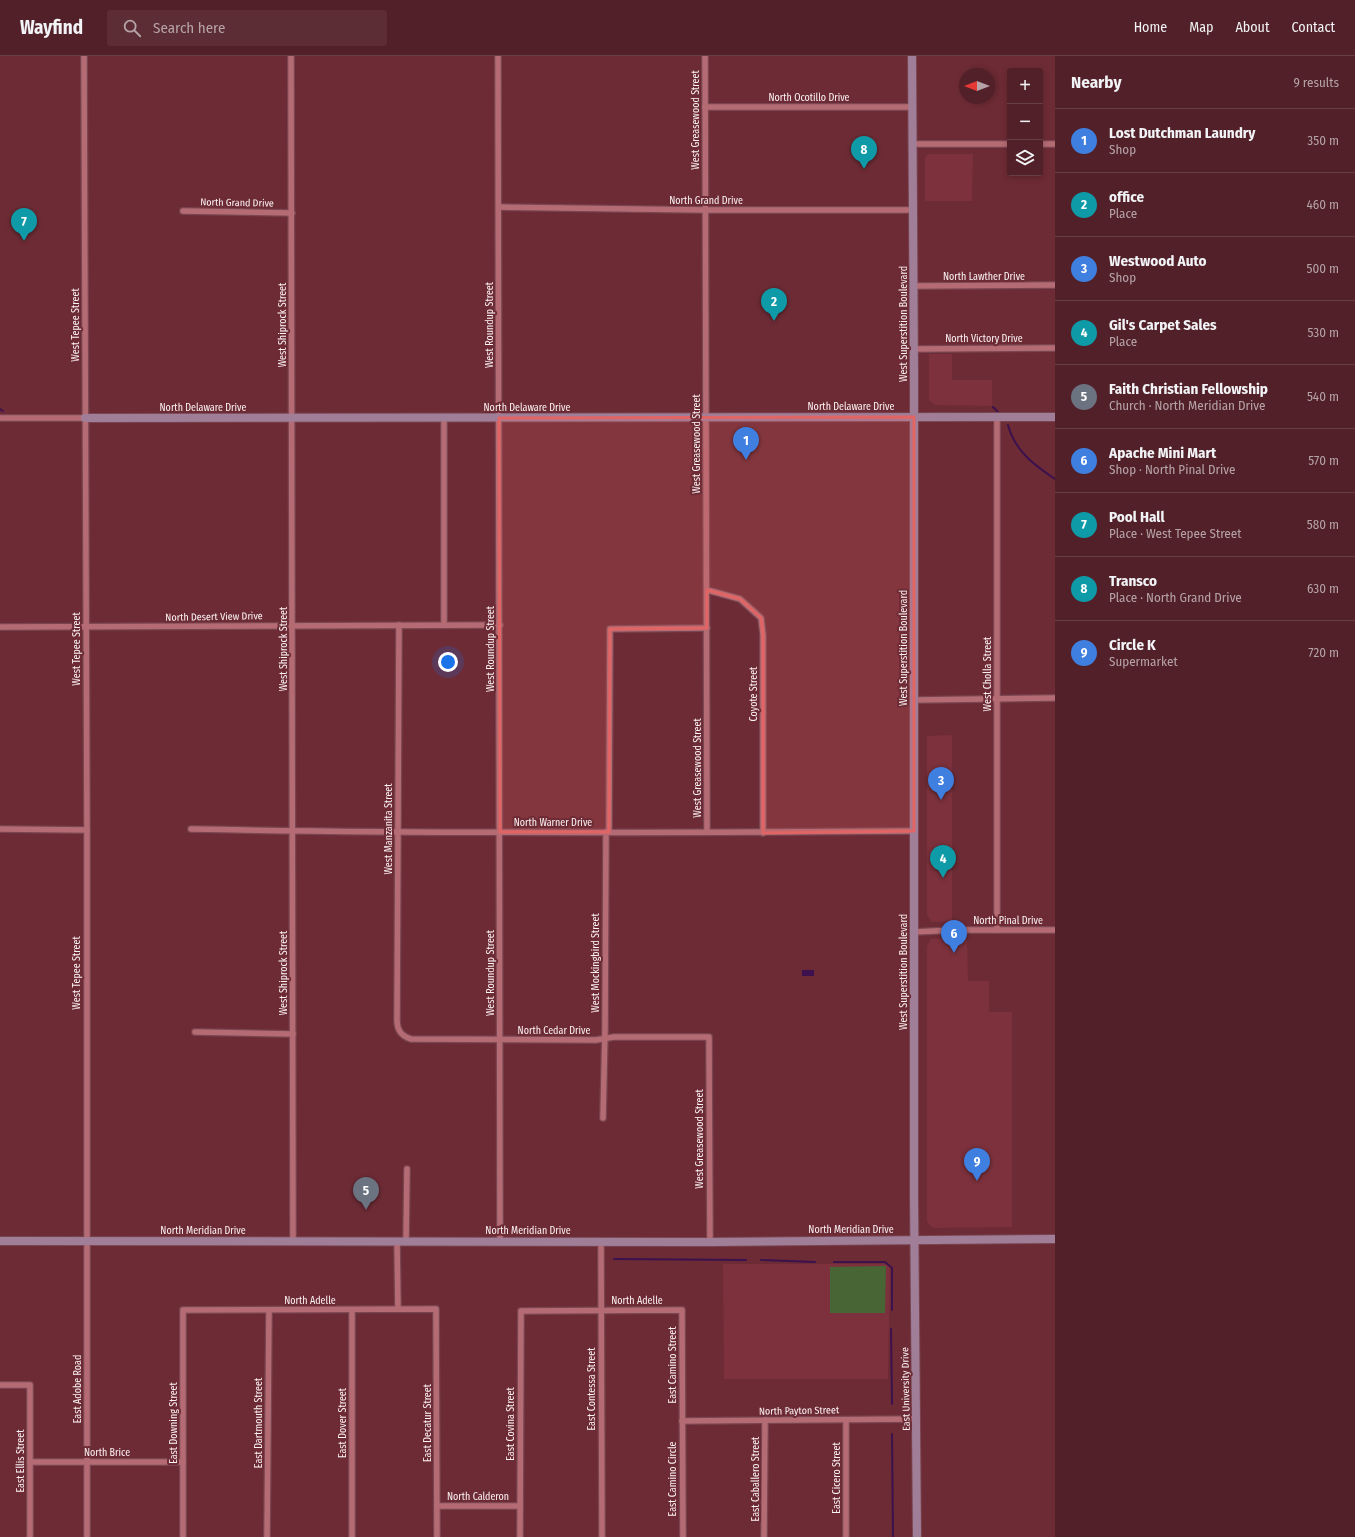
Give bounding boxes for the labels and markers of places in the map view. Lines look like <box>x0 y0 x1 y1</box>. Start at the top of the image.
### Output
pin: 8 <box>851 136 877 169</box>
pin: 7 <box>11 208 37 241</box>
pin: 2 <box>761 288 787 321</box>
pin: 1 <box>733 427 759 460</box>
pin: 3 <box>928 767 954 800</box>
pin: 4 <box>930 845 956 878</box>
pin: 6 <box>941 920 967 953</box>
pin: 9 <box>964 1148 990 1181</box>
pin: 5 <box>353 1177 379 1210</box>

